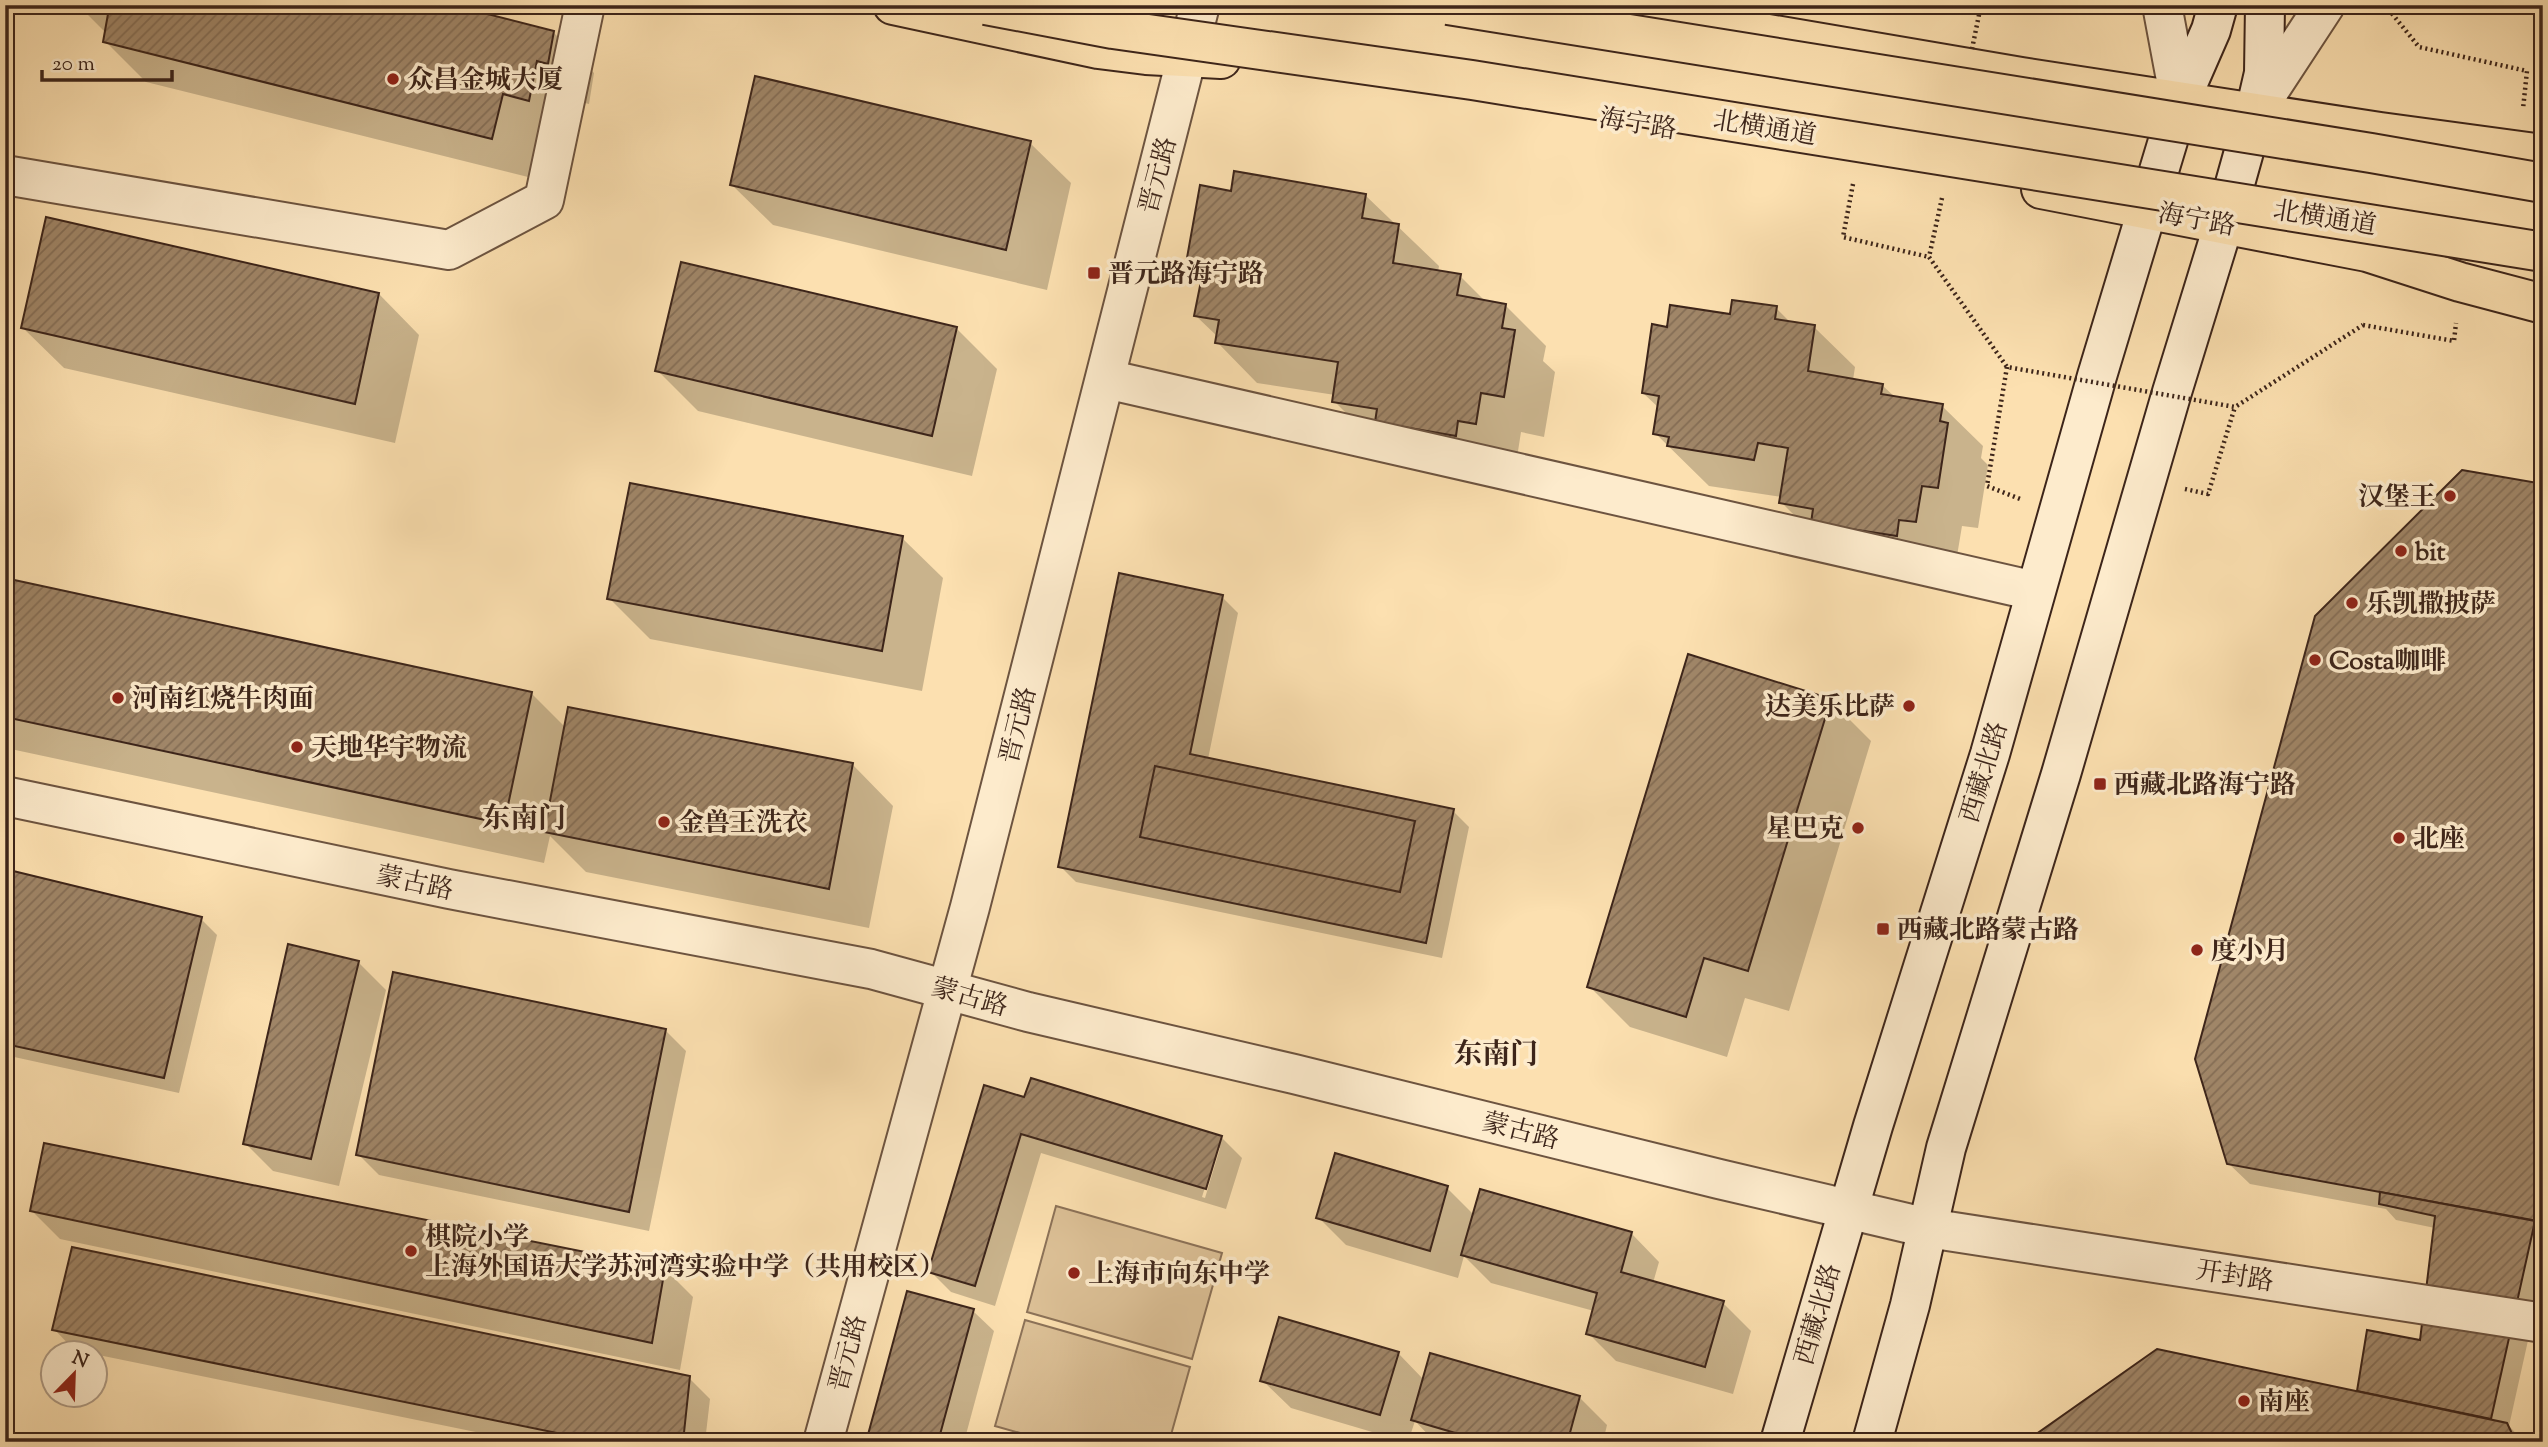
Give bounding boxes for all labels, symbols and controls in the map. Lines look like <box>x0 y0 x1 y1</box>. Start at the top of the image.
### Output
scale bar <box>42 38 172 82</box>
text: 20 m <box>52 50 95 80</box>
place label: 众昌金城大厦 <box>407 63 563 100</box>
marker: 众昌金城大厦 <box>385 71 401 87</box>
street label: 海宁路 <box>1596 101 1679 150</box>
street label: 北横通道 <box>1710 103 1819 156</box>
street label: 晋元路 <box>1131 133 1187 218</box>
street label: 北横通道 <box>2270 193 2379 246</box>
street label: 海宁路 <box>2155 196 2238 246</box>
place label: 晋元路海宁路 <box>1108 257 1264 294</box>
marker: 晋元路海宁路 <box>1086 265 1102 281</box>
place label: 汉堡王 <box>2358 480 2436 517</box>
marker: 汉堡王 <box>2442 488 2458 504</box>
place label: bit <box>2414 535 2445 572</box>
marker: bit <box>2393 543 2409 559</box>
place label: 乐凯撒披萨 <box>2366 587 2496 624</box>
marker: 乐凯撒披萨 <box>2344 595 2360 611</box>
place label: Costa咖啡 <box>2329 644 2447 681</box>
marker: Costa咖啡 <box>2307 652 2323 668</box>
place label: 河南红烧牛肉面 <box>132 682 314 719</box>
street label: 晋元路 <box>992 683 1047 768</box>
marker: 河南红烧牛肉面 <box>110 690 126 706</box>
place label: 达美乐比萨 <box>1765 690 1895 727</box>
marker: 达美乐比萨 <box>1901 698 1917 714</box>
street label: 西藏北路 <box>1952 718 2018 828</box>
place label: 天地华宇物流 <box>311 731 467 768</box>
marker: 天地华宇物流 <box>289 739 305 755</box>
place label: 西藏北路海宁路 <box>2114 768 2296 805</box>
marker: 西藏北路海宁路 <box>2092 776 2108 792</box>
district label: 东南门 <box>482 800 566 840</box>
place label: 金兽王洗衣 <box>678 806 808 843</box>
place label: 星巴克 <box>1766 812 1844 849</box>
marker: 金兽王洗衣 <box>656 814 672 830</box>
marker: 星巴克 <box>1850 820 1866 836</box>
place label: 北座 <box>2413 822 2465 859</box>
marker: 北座 <box>2391 830 2407 846</box>
street label: 蒙古路 <box>372 858 456 911</box>
place label: 西藏北路蒙古路 <box>1897 913 2079 950</box>
marker: 西藏北路蒙古路 <box>1875 921 1891 937</box>
place label: 度小月 <box>2211 934 2289 971</box>
marker: 度小月 <box>2189 942 2205 958</box>
street label: 蒙古路 <box>927 970 1012 1027</box>
district label: 东南门 <box>1454 1036 1538 1076</box>
street label: 蒙古路 <box>1478 1105 1563 1160</box>
place label: 棋院小学 上海外国语大学苏河湾实验中学（共用校区） <box>425 1220 945 1287</box>
marker: 棋院小学 上海外国语大学苏河湾实验中学（共用校区） <box>403 1243 419 1259</box>
street label: 开封路 <box>2193 1253 2276 1302</box>
place label: 上海市向东中学 <box>1088 1257 1270 1294</box>
street label: 西藏北路 <box>1787 1260 1852 1370</box>
marker: 上海市向东中学 <box>1066 1265 1082 1281</box>
street label: 晋元路 <box>821 1311 877 1396</box>
north arrow <box>38 1338 108 1408</box>
text: N <box>67 1345 92 1376</box>
place label: 南座 <box>2258 1385 2310 1422</box>
marker: 南座 <box>2236 1393 2252 1409</box>

